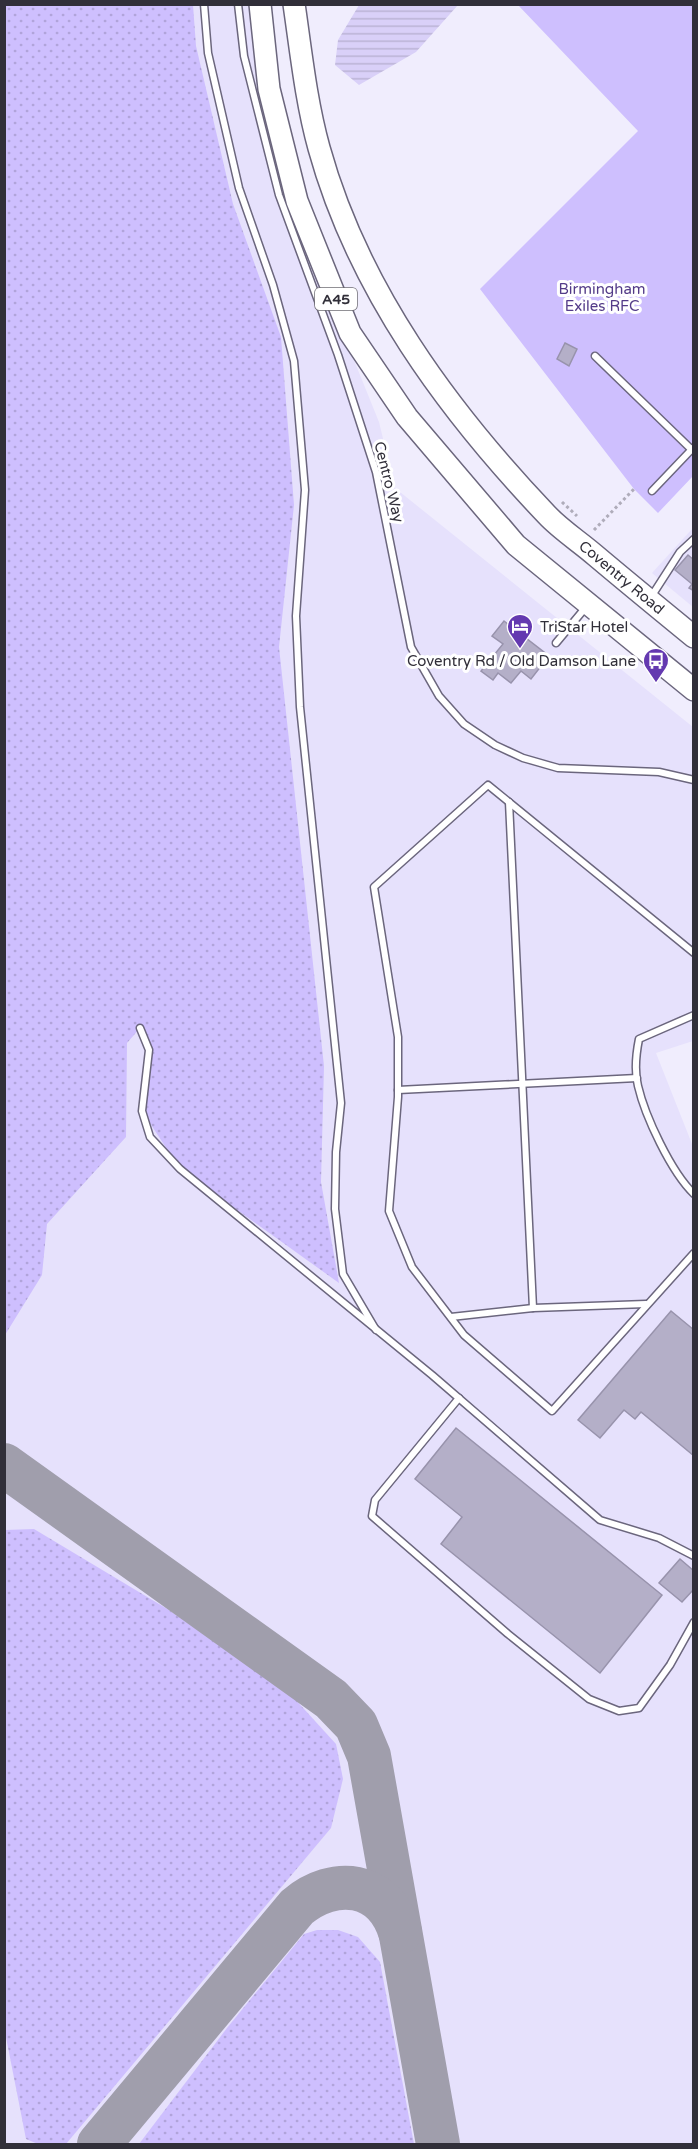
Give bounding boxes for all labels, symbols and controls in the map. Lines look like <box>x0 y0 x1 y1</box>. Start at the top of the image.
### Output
park label: Birmingham Exiles RFC <box>558 280 646 315</box>
road number: A45 <box>315 288 357 310</box>
street label: Centro Way <box>370 440 408 524</box>
street label: Coventry Road <box>575 537 668 618</box>
hotel icon: TriStar Hotel <box>505 612 535 650</box>
place label: TriStar Hotel <box>540 618 628 636</box>
bus stop icon: Coventry Rd / Old Damson Lane <box>641 646 671 684</box>
place label: Coventry Rd / Old Damson Lane <box>407 652 636 670</box>

